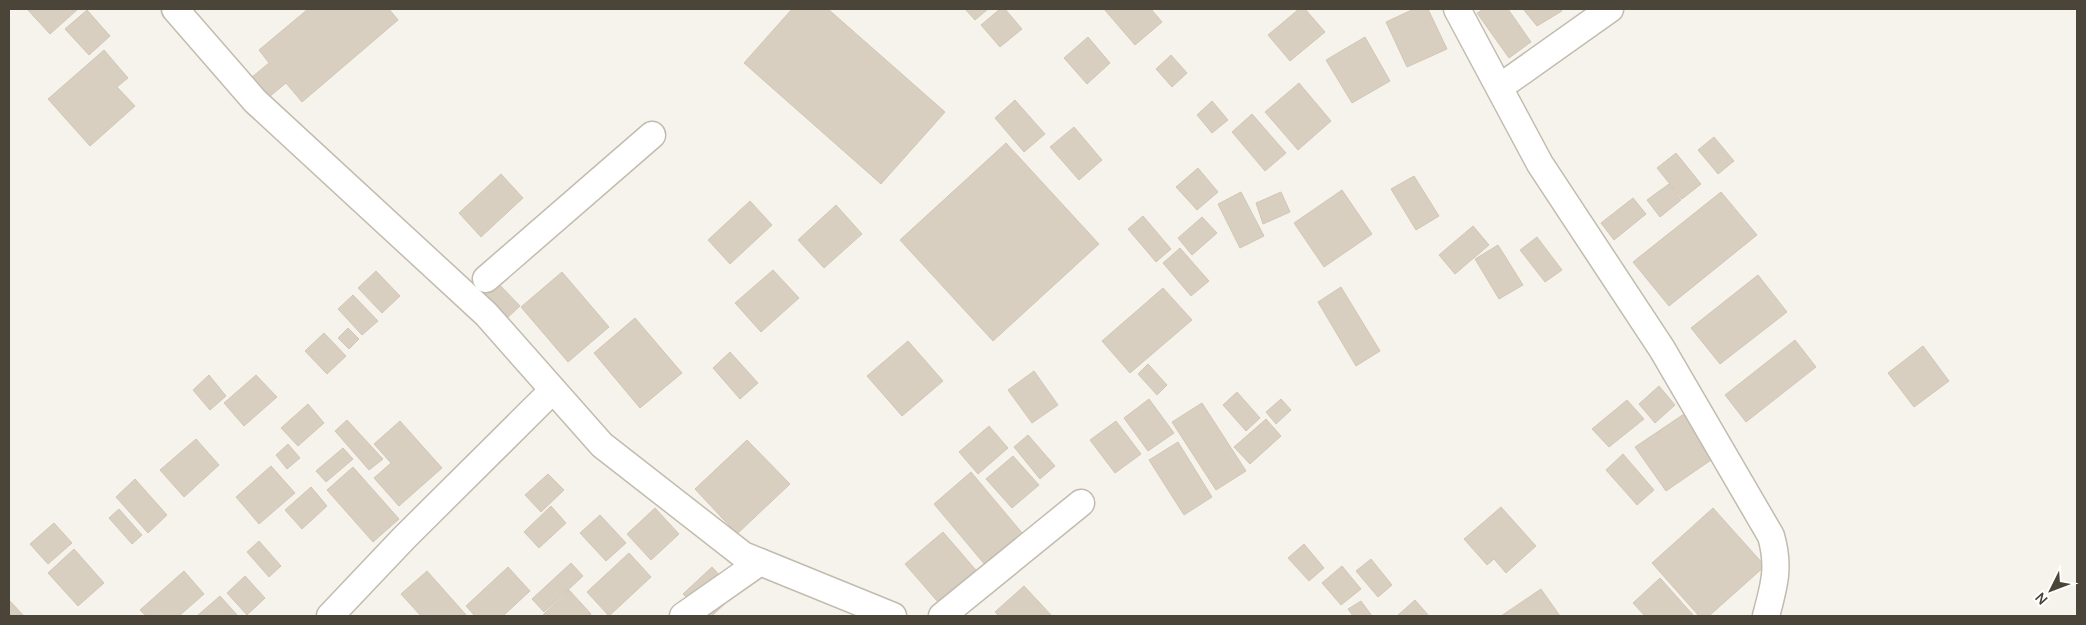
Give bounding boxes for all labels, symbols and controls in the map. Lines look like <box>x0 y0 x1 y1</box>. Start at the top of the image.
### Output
north arrow <box>2026 565 2076 615</box>
text: N <box>2031 589 2051 609</box>

